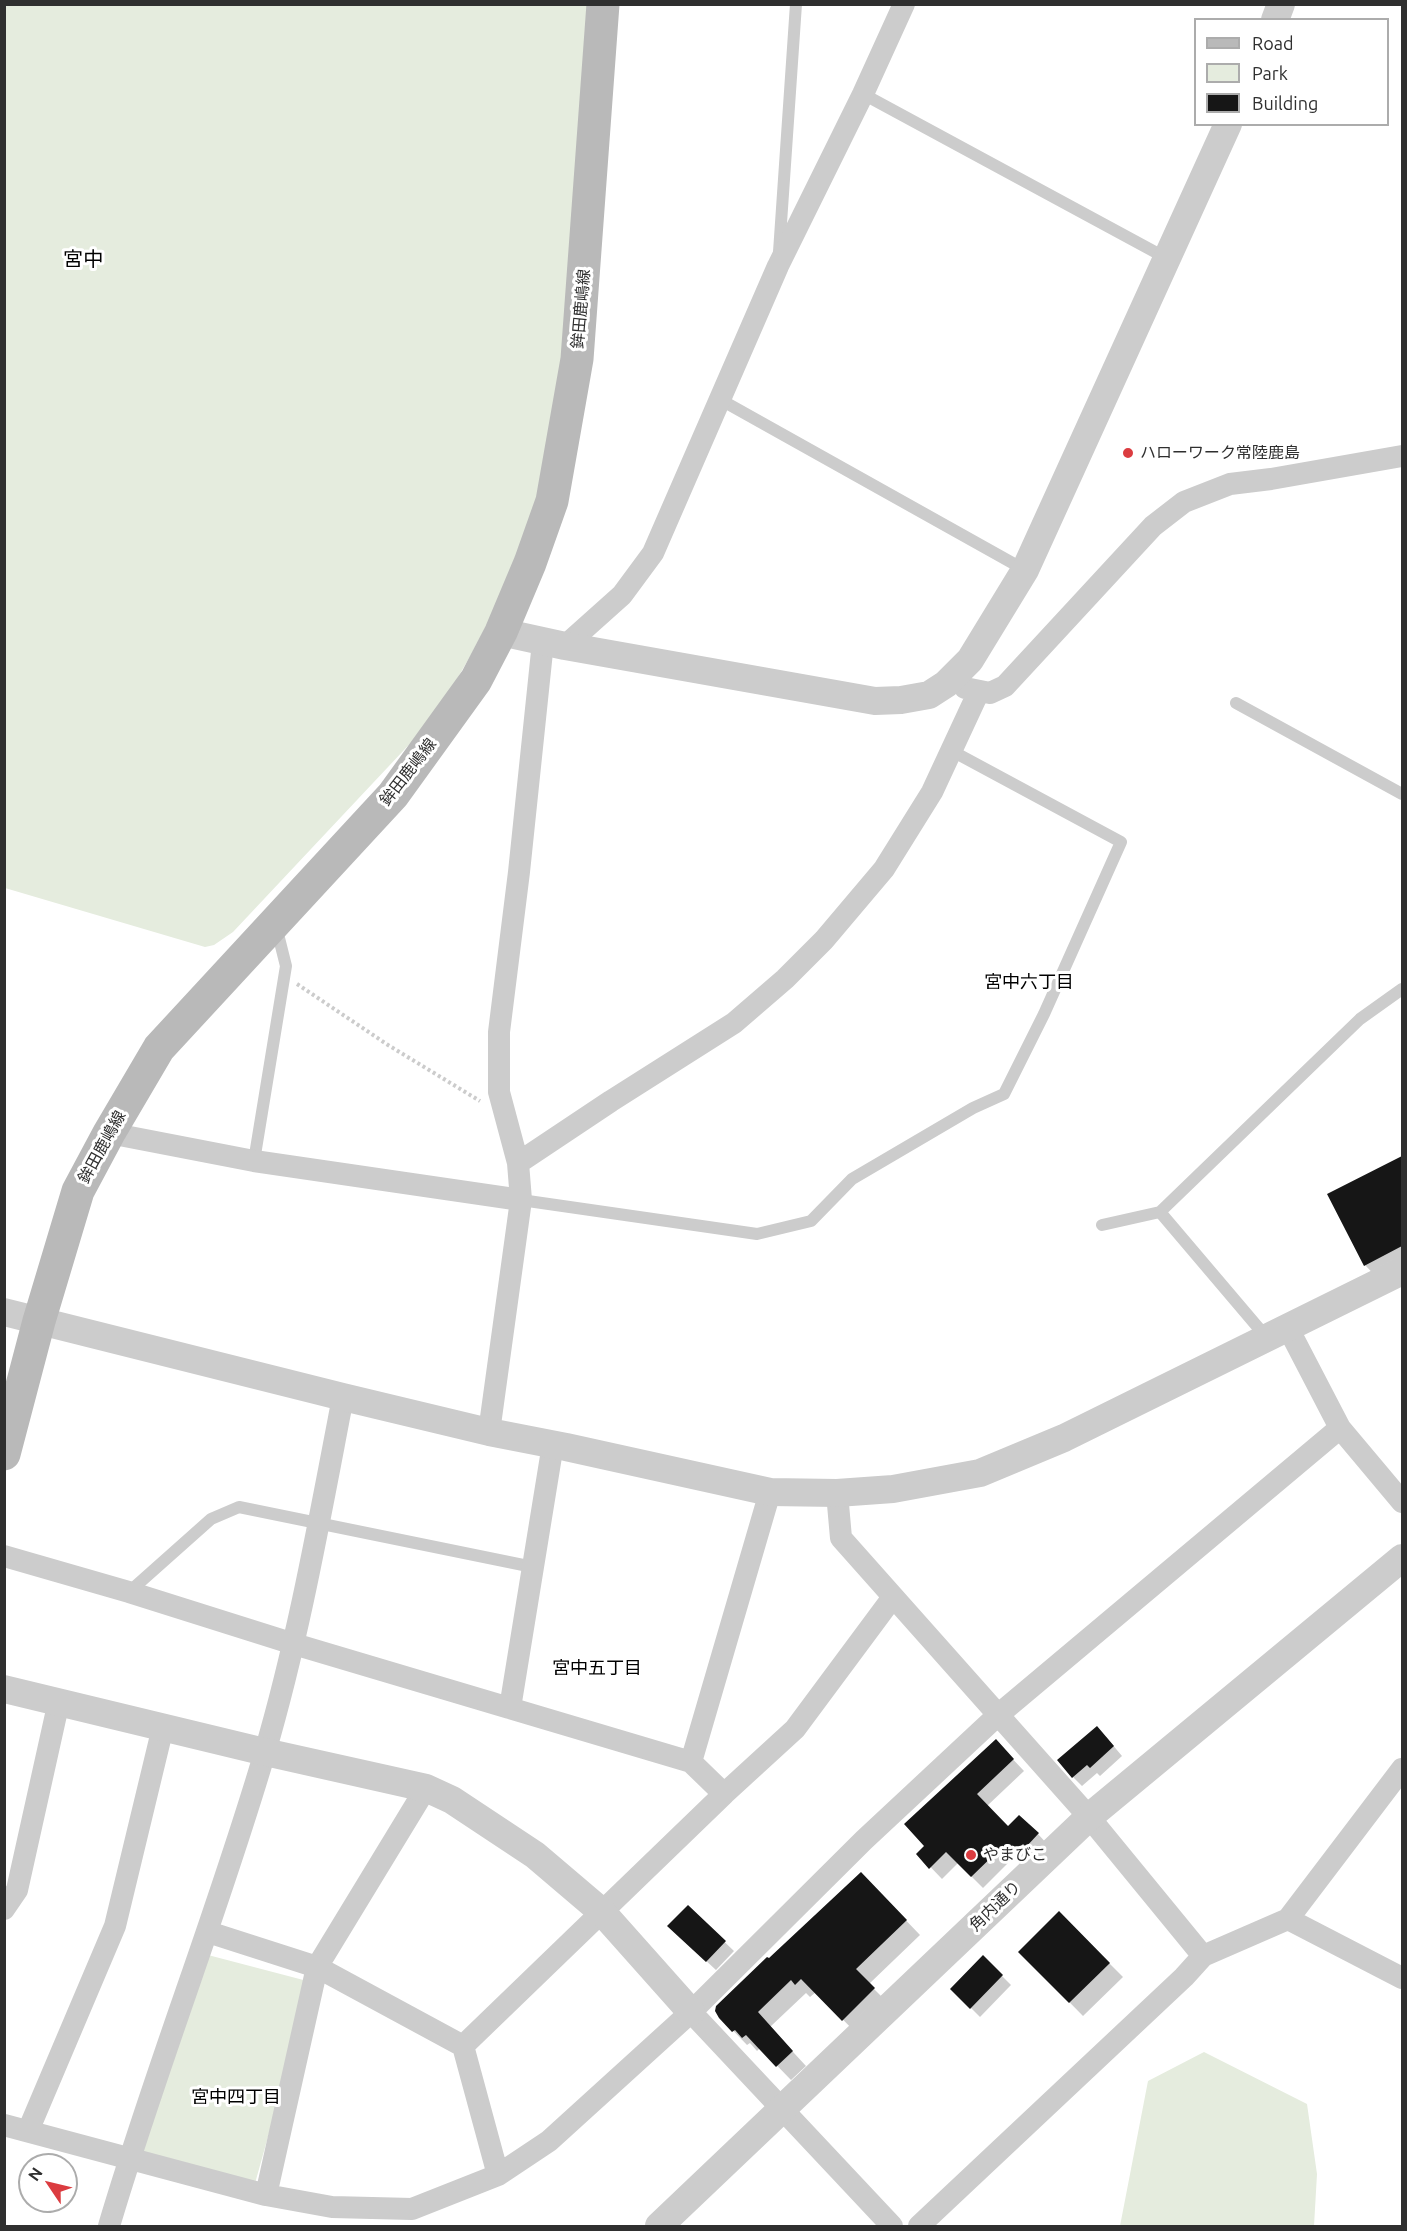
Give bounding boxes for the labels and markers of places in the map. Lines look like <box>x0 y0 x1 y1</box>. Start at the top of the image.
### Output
place label: ハローワーク常陸鹿島 <box>1140 443 1300 463</box>
marker: ハローワーク常陸鹿島 <box>1121 446 1135 460</box>
place label: やまびこ <box>983 1845 1047 1865</box>
marker: やまびこ <box>964 1848 978 1862</box>

